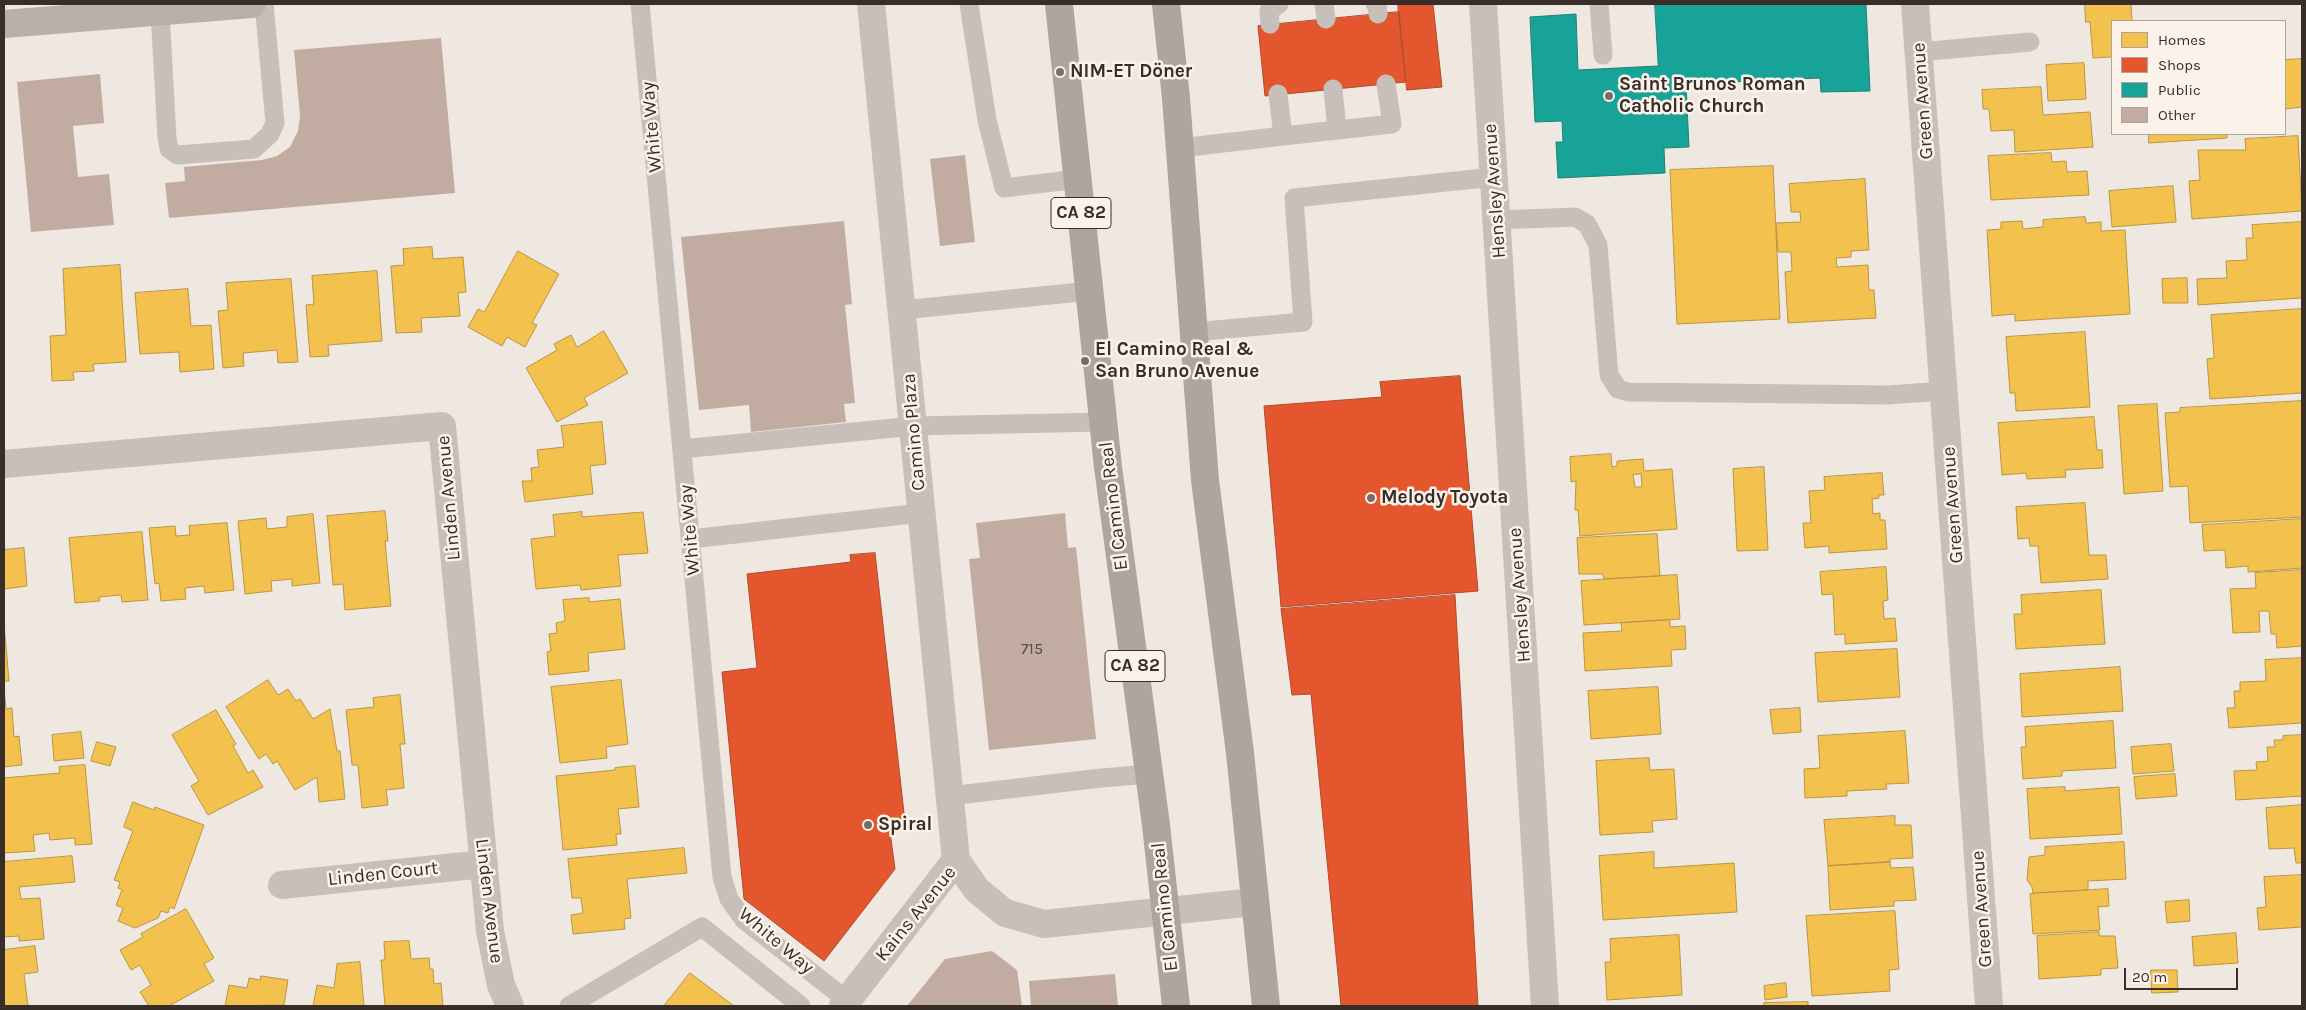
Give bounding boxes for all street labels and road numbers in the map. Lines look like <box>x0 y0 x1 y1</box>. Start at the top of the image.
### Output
street label: Green Avenue <box>1908 42 1938 160</box>
street label: White Way <box>637 81 667 173</box>
street label: Hensley Avenue <box>1479 123 1511 259</box>
road number: CA 82 <box>1051 198 1111 228</box>
street label: Camino Plaza <box>898 372 930 492</box>
street label: Linden Avenue <box>432 434 466 562</box>
street label: El Camino Real <box>1095 440 1133 572</box>
street label: Green Avenue <box>1938 446 1968 564</box>
street label: White Way <box>675 484 705 576</box>
street label: Hensley Avenue <box>1504 527 1536 663</box>
road number: CA 82 <box>1105 650 1165 681</box>
street label: Linden Avenue <box>470 837 508 965</box>
street label: El Camino Real <box>1147 841 1183 973</box>
street label: Green Avenue <box>1967 850 1997 968</box>
street label: Linden Court <box>327 857 439 891</box>
street label: Kains Avenue <box>871 862 961 966</box>
street label: White Way <box>734 903 818 979</box>

